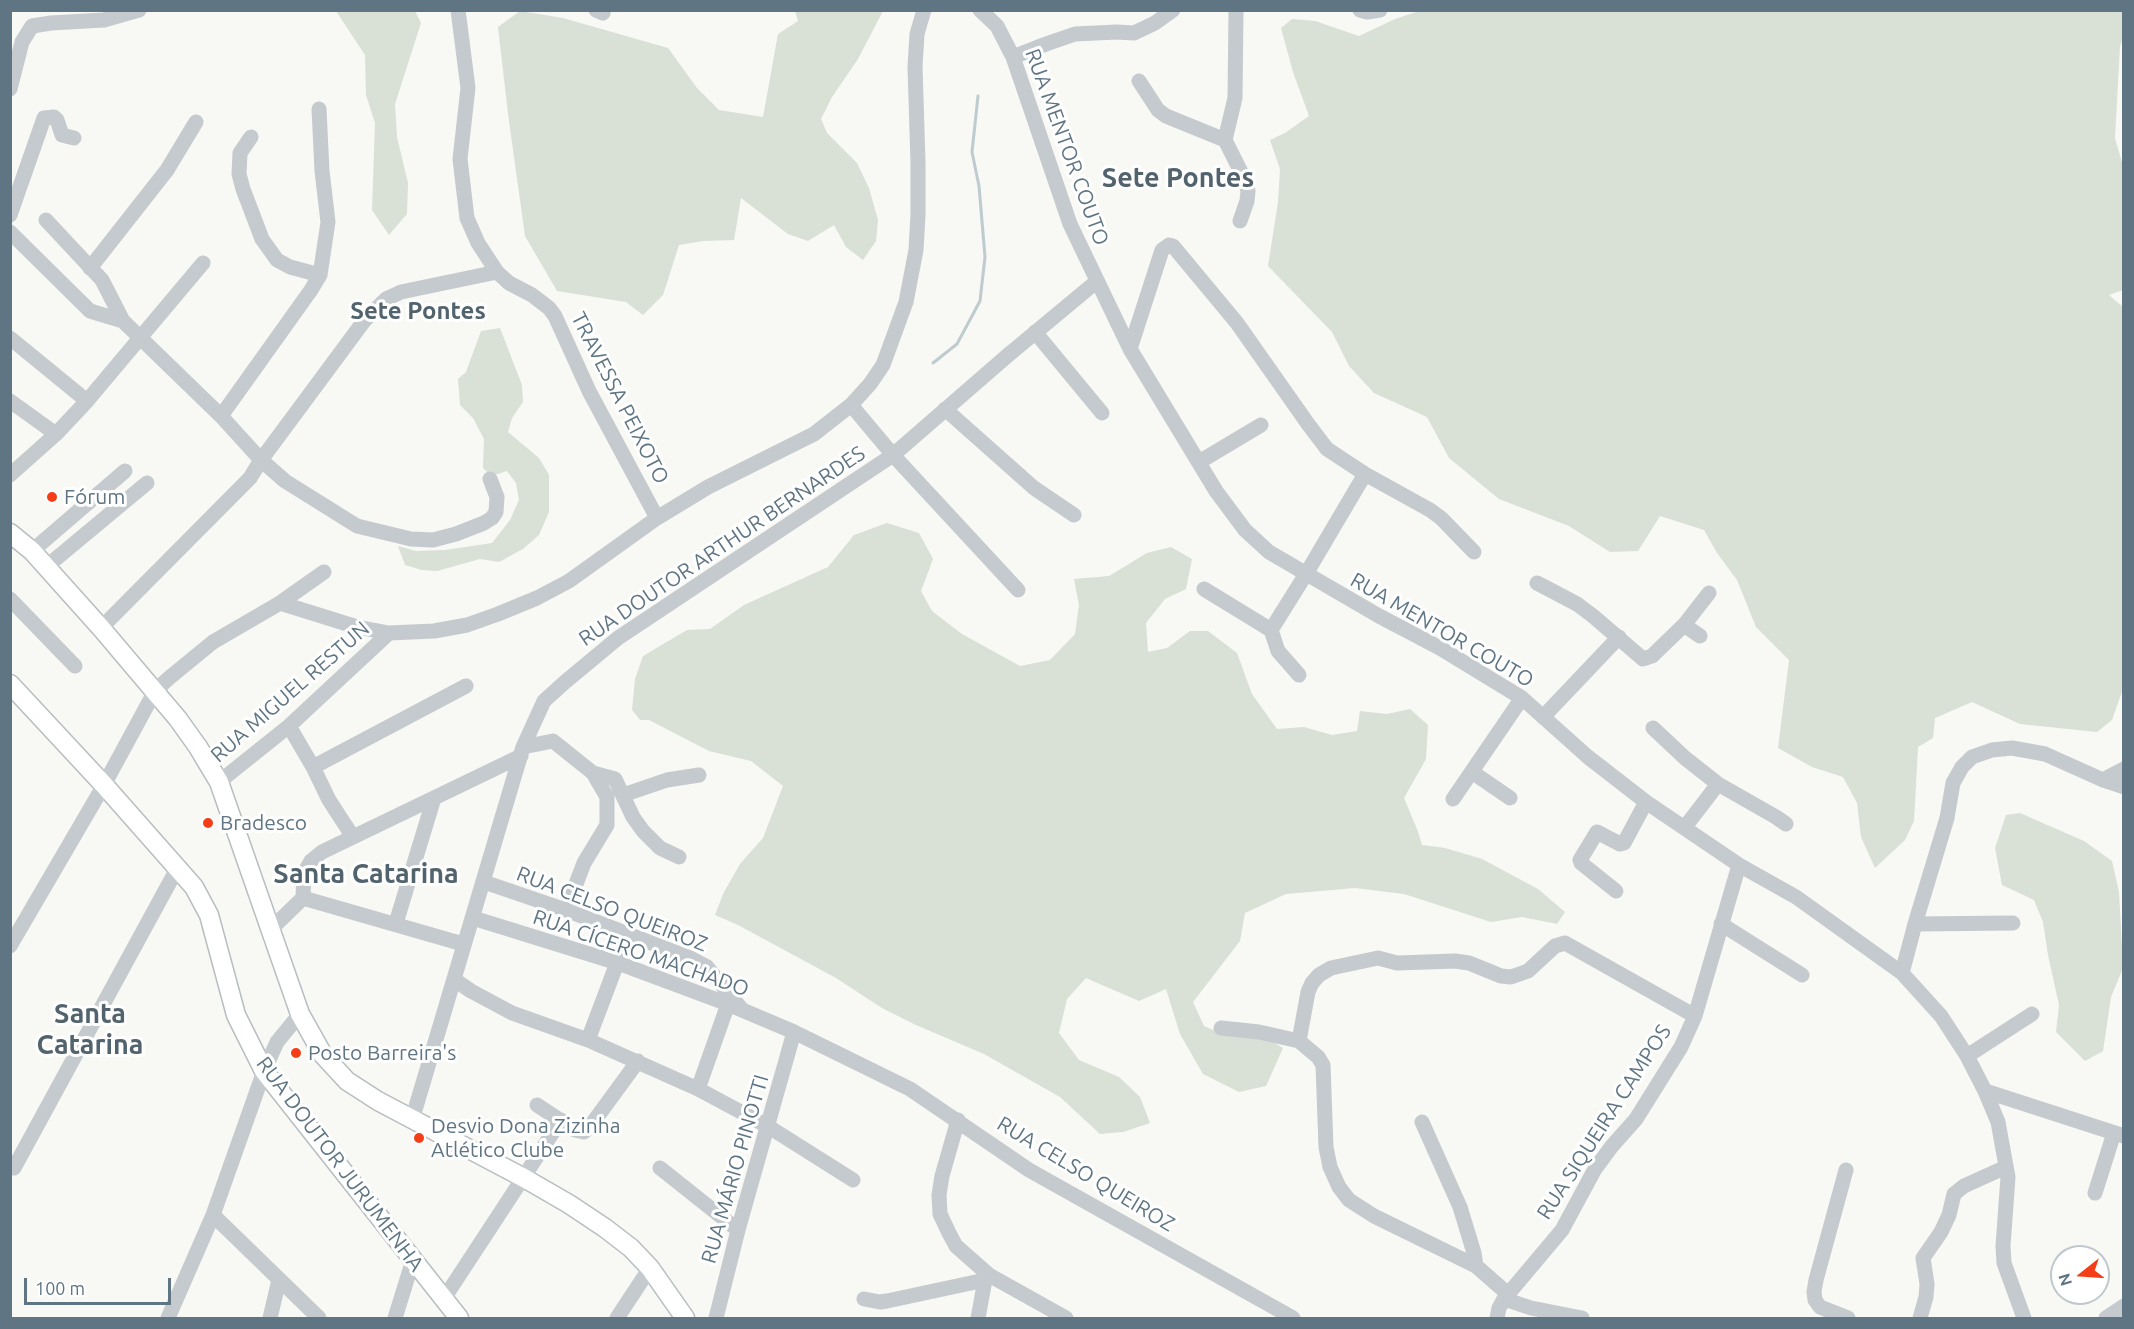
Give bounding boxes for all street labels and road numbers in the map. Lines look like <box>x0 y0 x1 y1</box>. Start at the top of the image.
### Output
street label: RUA MENTOR COUTO <box>1020 45 1114 249</box>
street label: TRAVESSA PEIXOTO <box>566 308 674 488</box>
street label: RUA DOUTOR ARTHUR BERNARDES <box>574 441 870 651</box>
street label: RUA MENTOR COUTO <box>1346 567 1538 693</box>
street label: RUA MIGUEL RESTUN <box>206 616 374 768</box>
street label: RUA CELSO QUEIROZ <box>513 861 711 957</box>
street label: RUA CÍCERO MACHADO <box>530 904 752 1002</box>
street label: RUA SIQUEIRA CAMPOS <box>1532 1020 1676 1224</box>
street label: RUA DOUTOR JURUMENHA <box>251 1052 429 1276</box>
street label: RUA MÁRIO PINOTTI <box>696 1072 774 1266</box>
street label: RUA CELSO QUEIROZ <box>993 1111 1179 1237</box>

